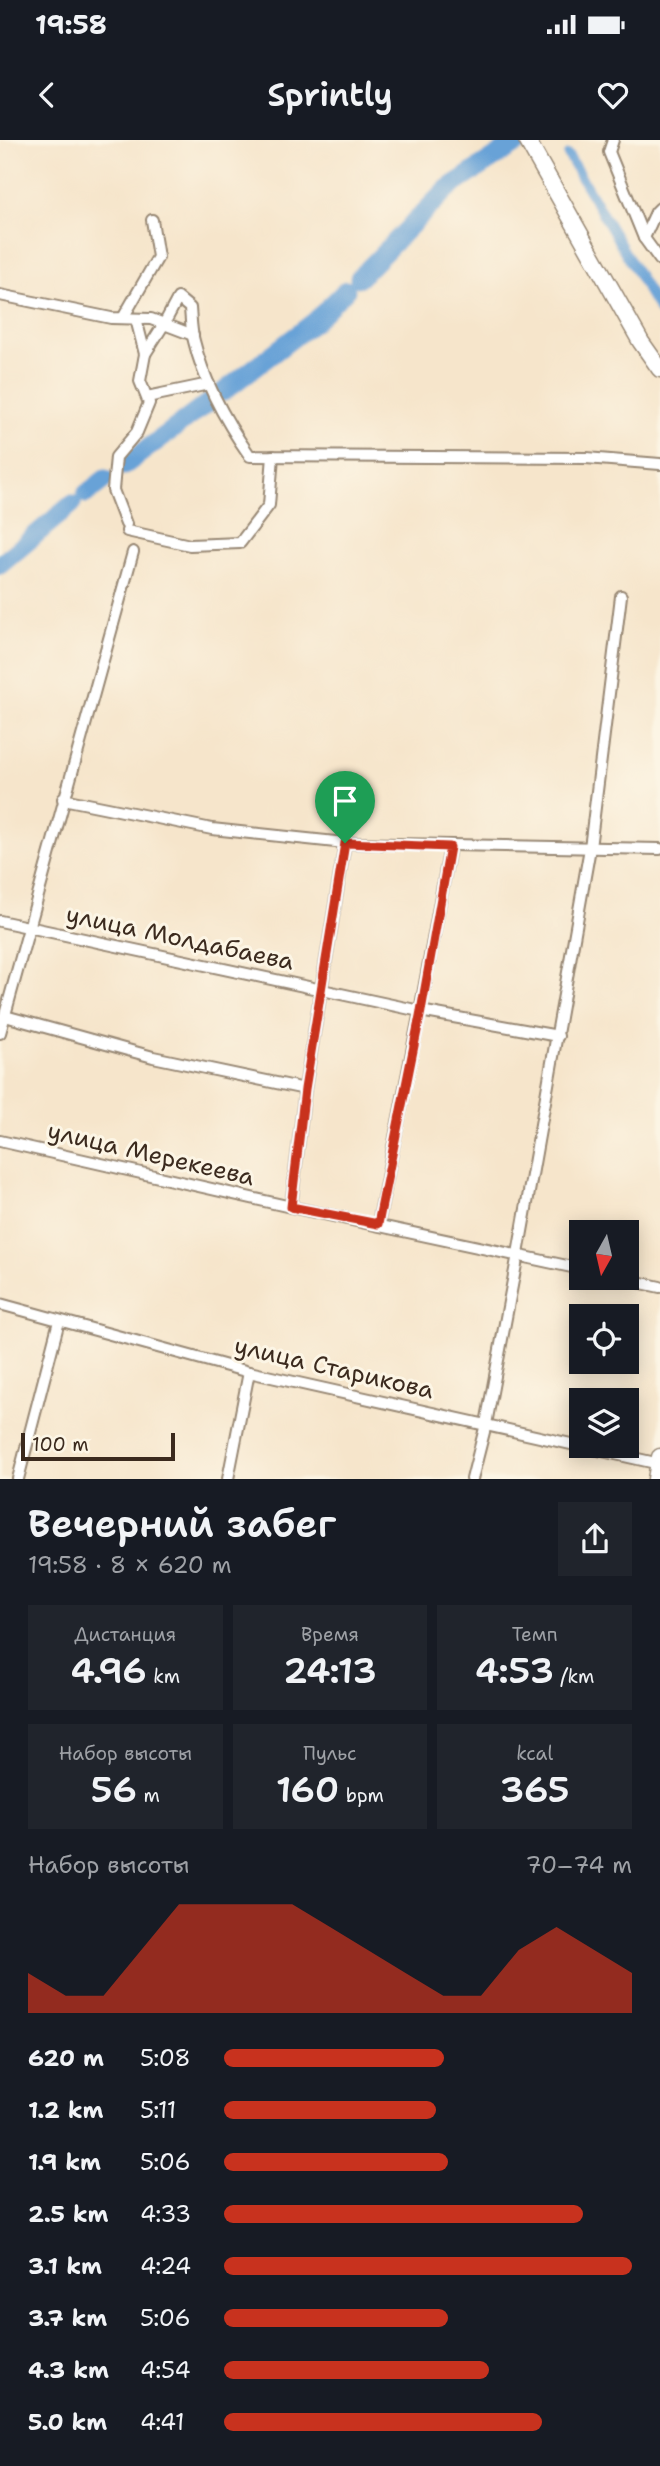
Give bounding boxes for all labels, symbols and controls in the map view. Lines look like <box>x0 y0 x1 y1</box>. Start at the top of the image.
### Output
text: 19:58 <box>35 7 107 42</box>
text: Sprintly <box>267 73 393 116</box>
icon: back <box>28 76 66 114</box>
icon: heart <box>594 76 632 114</box>
pin <box>315 771 375 843</box>
icon: arrive <box>326 782 364 820</box>
street label: улица Молдабаева <box>63 898 297 978</box>
street label: улица Мерекеева <box>45 1115 258 1193</box>
north arrow <box>569 1220 639 1290</box>
map controls <box>569 1220 639 1458</box>
button: locate <box>569 1304 639 1374</box>
street label: улица Старикова <box>231 1329 437 1407</box>
button: layers <box>569 1388 639 1458</box>
scale bar <box>21 1430 175 1462</box>
text: 100 m <box>32 1432 89 1457</box>
text: Вечерний забег <box>28 1498 336 1549</box>
button: share <box>558 1502 632 1576</box>
text: 19:58 · 8 × 620 m <box>28 1550 232 1580</box>
text: Дистанция <box>74 1622 176 1647</box>
text: Время <box>301 1622 359 1647</box>
text: Темп <box>512 1622 558 1647</box>
text: 4.96 <box>71 1647 147 1694</box>
text: 24:13 <box>283 1647 377 1694</box>
text: 4:53 <box>475 1647 554 1694</box>
text: km <box>147 1664 180 1689</box>
text: /km <box>554 1664 594 1689</box>
text: Набор высоты <box>59 1741 192 1766</box>
text: Пульс <box>303 1741 357 1766</box>
text: kcal <box>516 1741 553 1766</box>
text: 56 <box>91 1766 137 1813</box>
text: 160 <box>276 1766 339 1813</box>
text: 365 <box>500 1766 570 1813</box>
text: m <box>137 1783 160 1808</box>
text: bpm <box>339 1783 384 1808</box>
text: Набор высоты <box>28 1850 189 1880</box>
text: 70–74 m <box>525 1850 632 1880</box>
text: 620 m <box>28 2043 104 2073</box>
text: 5:08 <box>140 2043 191 2073</box>
text: 1.2 km <box>28 2095 104 2125</box>
text: 5:11 <box>140 2095 176 2125</box>
text: 1.9 km <box>28 2147 101 2177</box>
text: 5:06 <box>140 2147 191 2177</box>
text: 2.5 km <box>28 2199 109 2229</box>
text: 4:33 <box>140 2199 191 2229</box>
text: 3.1 km <box>28 2251 102 2281</box>
text: 4:24 <box>140 2251 191 2281</box>
text: 3.7 km <box>28 2303 107 2333</box>
text: 5:06 <box>140 2303 191 2333</box>
text: 4.3 km <box>28 2355 109 2385</box>
text: 4:54 <box>140 2355 191 2385</box>
text: 5.0 km <box>28 2407 107 2437</box>
text: 4:41 <box>140 2407 185 2437</box>

